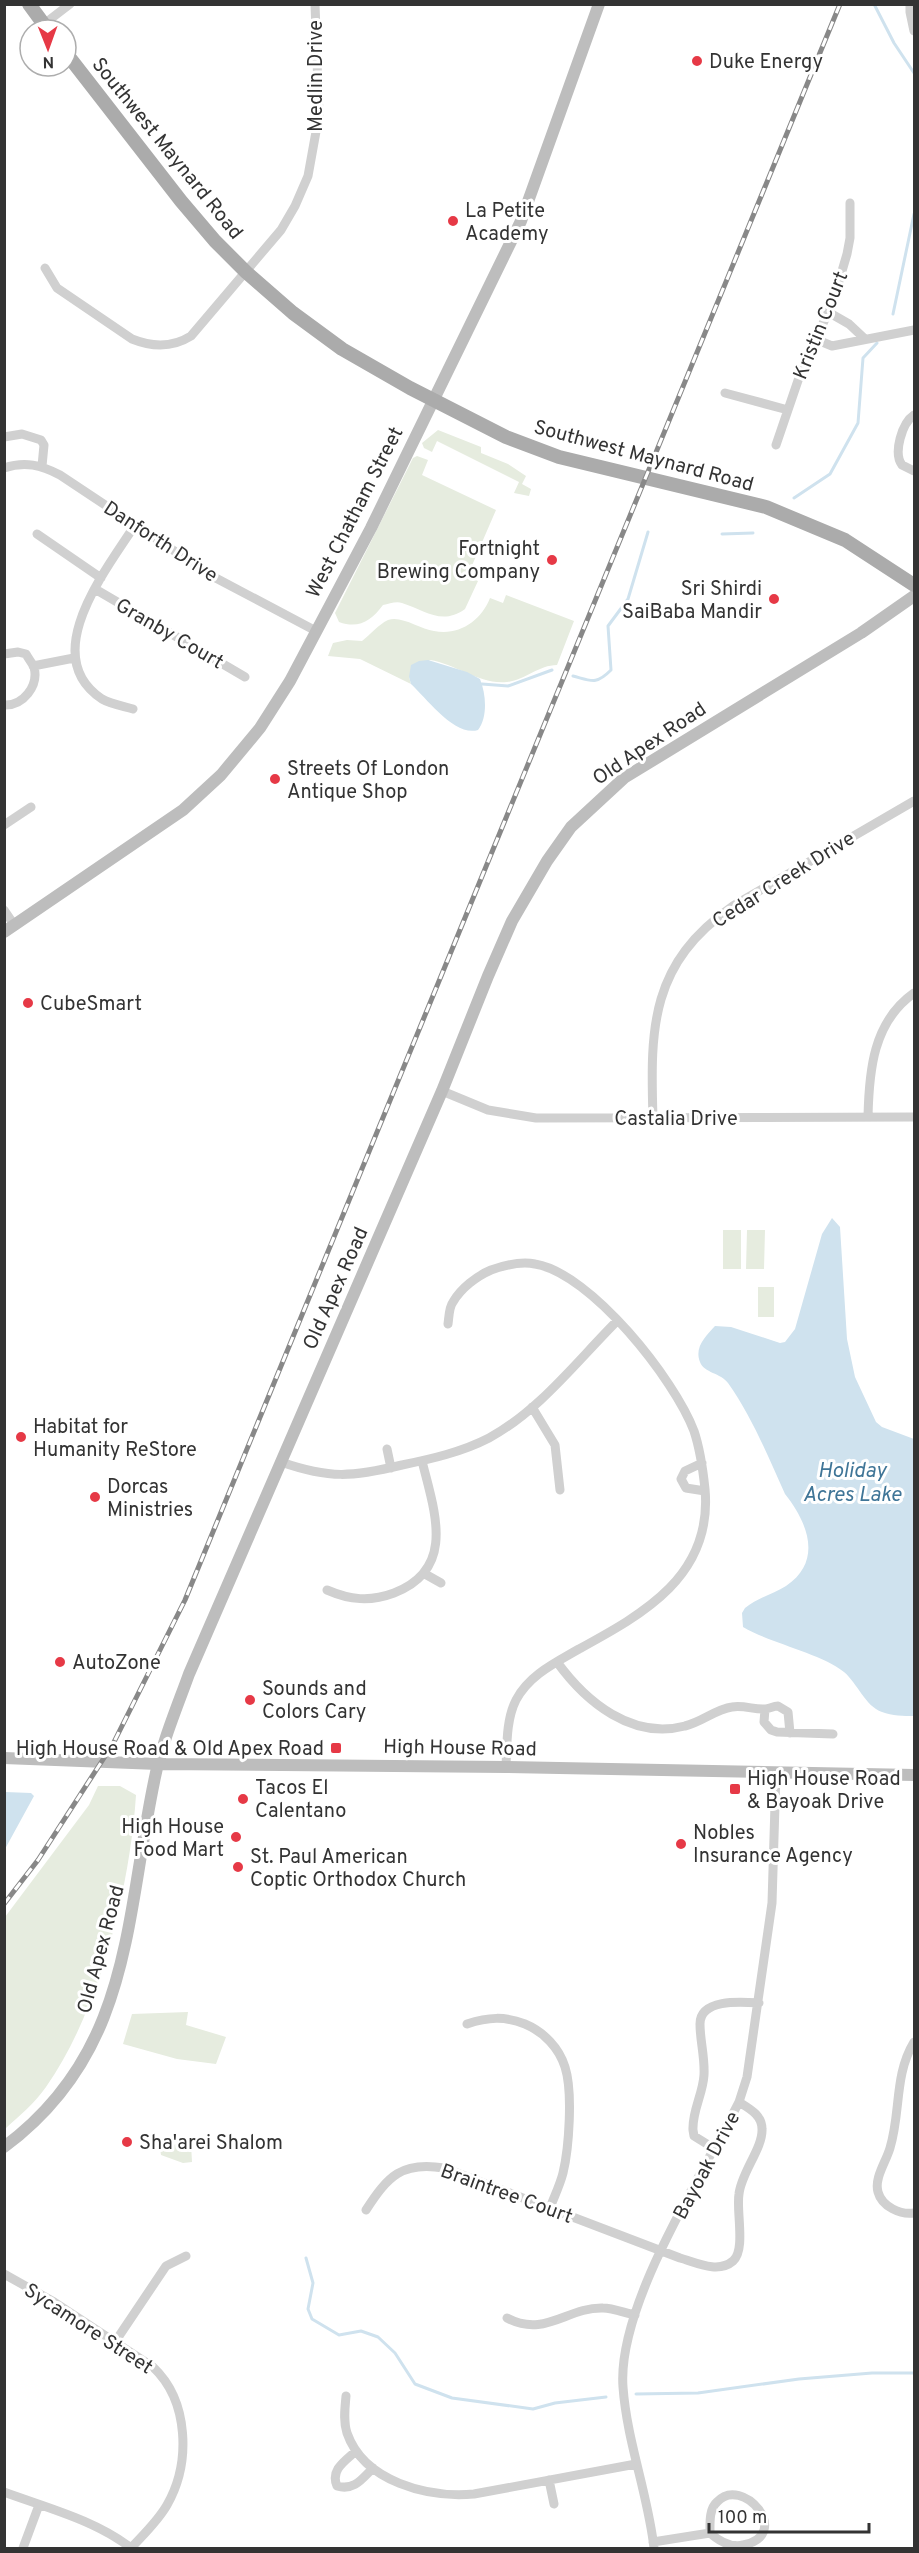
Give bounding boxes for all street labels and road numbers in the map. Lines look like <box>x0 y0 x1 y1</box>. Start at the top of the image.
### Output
street label: Medlin Drive <box>304 20 330 132</box>
street label: Southwest Maynard Road <box>85 53 248 246</box>
street label: Kristin Court <box>788 268 855 384</box>
street label: Southwest Maynard Road <box>531 415 756 499</box>
street label: West Chatham Street <box>301 423 410 603</box>
street label: Danforth Drive <box>98 496 222 589</box>
street label: Granby Court <box>110 593 228 676</box>
street label: Old Apex Road <box>588 697 712 792</box>
street label: Cedar Creek Drive <box>708 826 860 935</box>
street label: Castalia Drive <box>614 1107 738 1133</box>
street label: Old Apex Road <box>298 1223 375 1354</box>
street label: High House Road <box>383 1735 537 1763</box>
street label: Old Apex Road <box>72 1883 132 2016</box>
street label: Bayoak Drive <box>668 2107 747 2225</box>
street label: Braintree Court <box>437 2159 576 2231</box>
street label: Sycamore Street <box>18 2278 157 2381</box>

